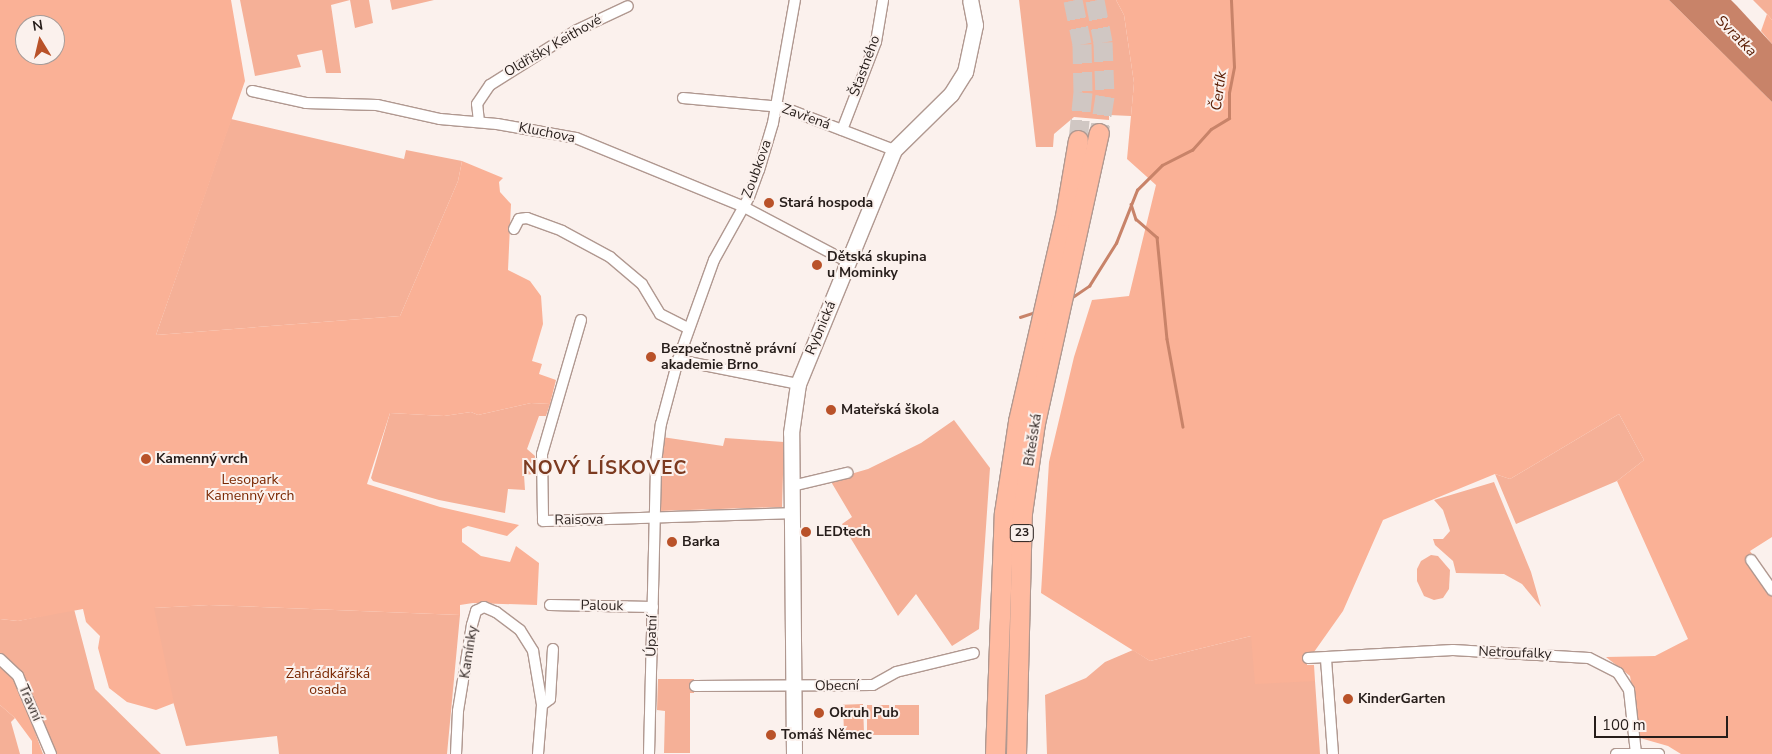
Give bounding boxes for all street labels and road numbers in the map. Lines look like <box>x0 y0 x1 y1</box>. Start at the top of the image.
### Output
street label: Oldřišky Keithové <box>501 11 605 81</box>
street label: Šťastného <box>846 33 884 99</box>
street label: Zavřená <box>779 100 833 134</box>
street label: Kluchova <box>517 119 577 147</box>
street label: Zoubkova <box>739 138 775 200</box>
street label: Rybnická <box>802 299 840 357</box>
street label: Bítešská <box>1021 413 1045 467</box>
street label: Raisova <box>554 511 604 529</box>
road number: 23 <box>1010 524 1034 542</box>
street label: Palouk <box>581 597 623 615</box>
street label: Úpatní <box>643 615 661 657</box>
street label: Kamínky <box>457 624 481 680</box>
street label: Netroufalky <box>1478 643 1552 663</box>
street label: Obecní <box>815 677 859 695</box>
street label: Travní <box>15 682 45 724</box>

